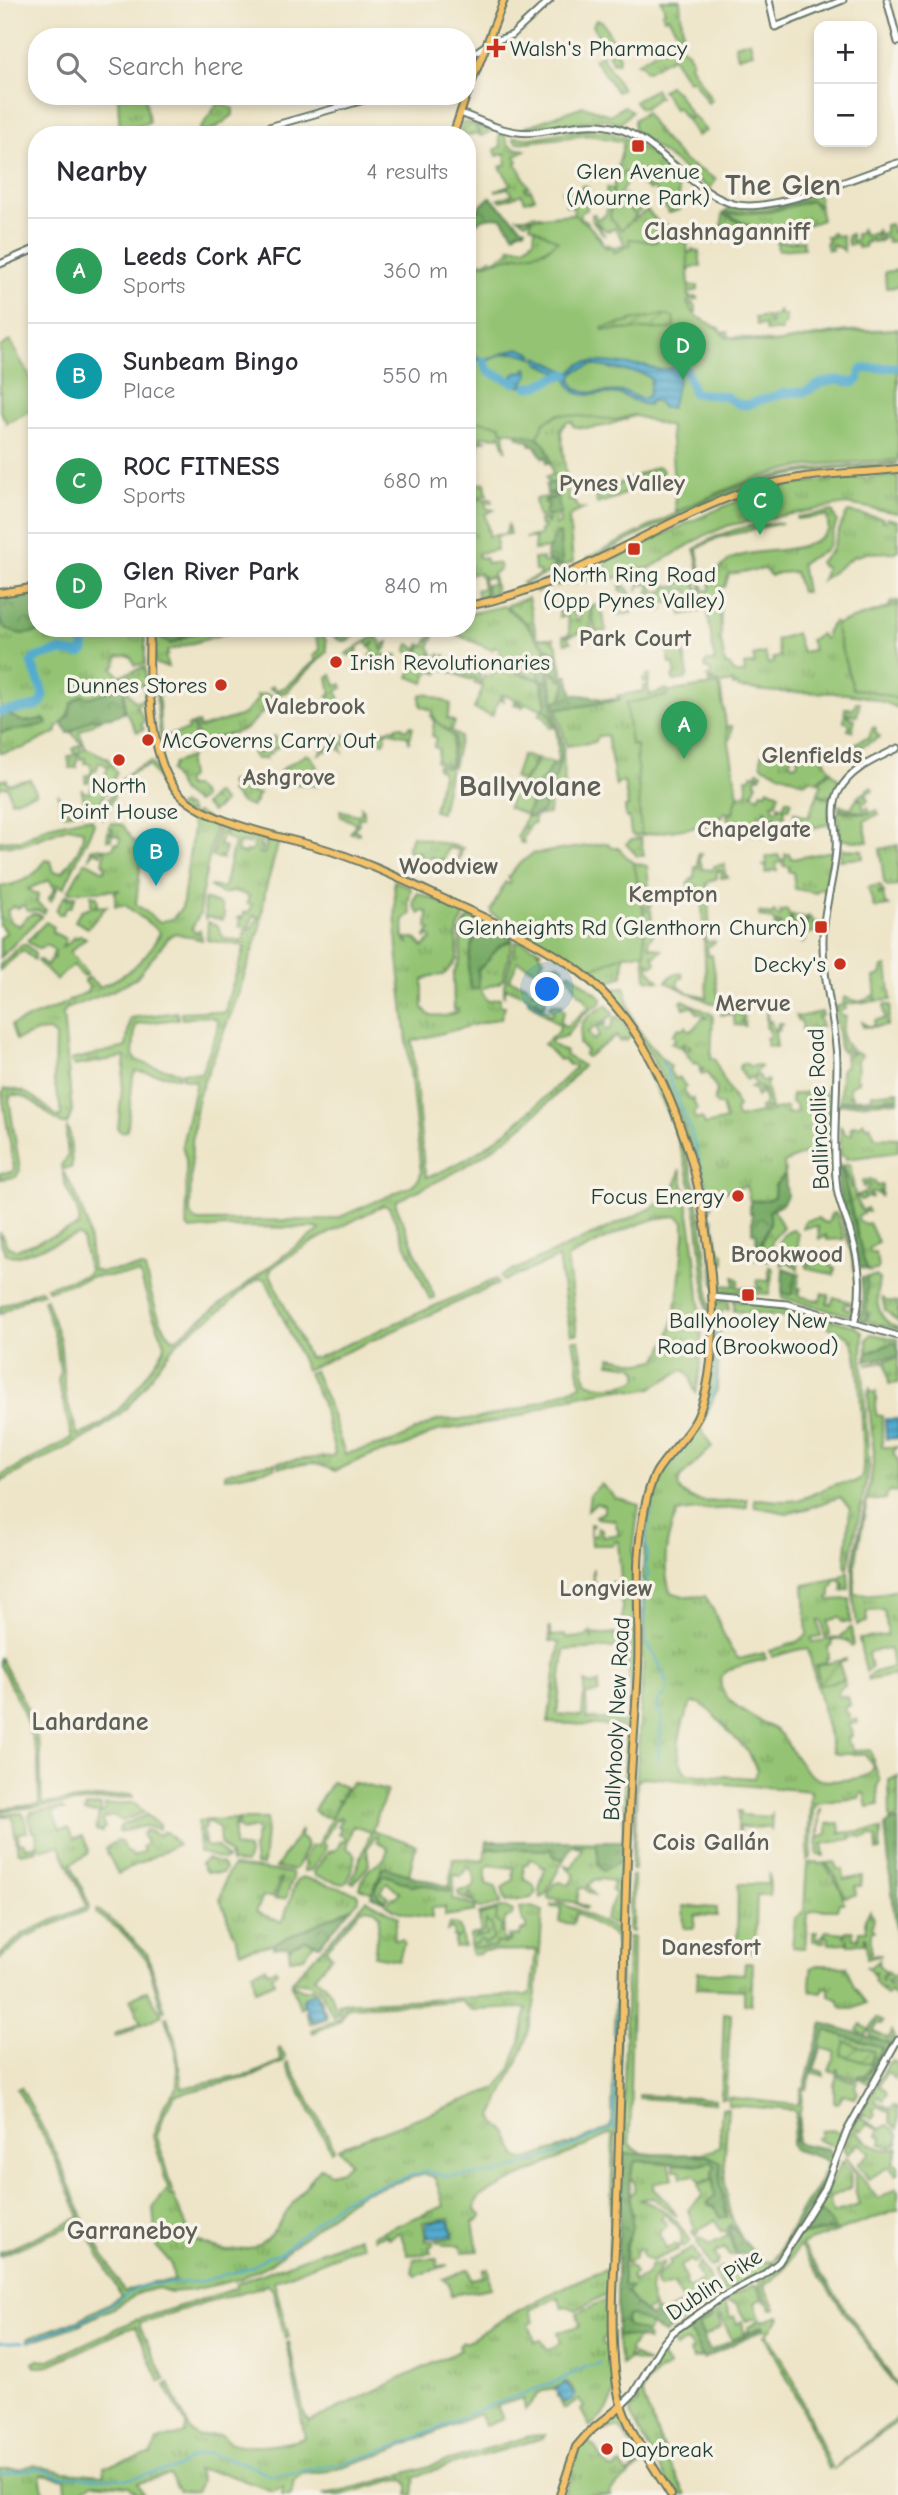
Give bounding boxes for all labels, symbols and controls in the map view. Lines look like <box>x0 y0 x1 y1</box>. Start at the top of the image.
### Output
map controls <box>814 21 877 147</box>
button: + <box>814 21 877 84</box>
search box <box>28 28 476 105</box>
place label: Walsh's Pharmacy <box>510 35 688 62</box>
marker: Walsh's Pharmacy <box>488 40 504 56</box>
icon: search <box>52 48 90 86</box>
text: Search here <box>108 52 243 82</box>
button: − <box>814 84 877 147</box>
marker: Glen Avenue (Mourne Park) <box>630 138 646 154</box>
text: Nearby <box>56 154 147 189</box>
text: 4 results <box>366 158 448 185</box>
place label: Glen Avenue (Mourne Park) <box>566 158 710 211</box>
district label: The Glen <box>725 168 841 203</box>
district label: Clashnaganniff <box>644 217 812 247</box>
text: Leeds Cork AFC <box>123 242 301 272</box>
text: A <box>73 257 85 284</box>
text: 360 m <box>383 257 448 284</box>
text: Sports <box>123 272 185 299</box>
pin: D <box>660 322 706 380</box>
text: Sunbeam Bingo <box>123 347 298 377</box>
text: B <box>72 362 86 389</box>
text: 550 m <box>382 362 448 389</box>
text: Place <box>123 377 175 404</box>
text: ROC FITNESS <box>123 452 280 482</box>
text: C <box>72 467 86 494</box>
text: 680 m <box>383 467 448 494</box>
district label: Pynes Valley <box>559 469 685 497</box>
pin: C <box>737 477 783 535</box>
text: Sports <box>123 482 185 509</box>
marker: North Ring Road (Opp Pynes Valley) <box>626 541 642 557</box>
text: Glen River Park <box>123 557 299 587</box>
place label: North Ring Road (Opp Pynes Valley) <box>543 561 725 614</box>
text: D <box>72 572 86 599</box>
text: 840 m <box>384 572 448 599</box>
text: Park <box>123 587 167 614</box>
district label: Park Court <box>579 624 692 652</box>
place label: Irish Revolutionaries <box>350 649 550 676</box>
marker: Irish Revolutionaries <box>328 654 344 670</box>
place label: Dunnes Stores <box>66 672 207 699</box>
marker: Dunnes Stores <box>213 677 229 693</box>
district label: Valebrook <box>265 692 365 720</box>
pin: A <box>661 701 707 759</box>
place label: McGoverns Carry Out <box>162 727 377 754</box>
marker: McGoverns Carry Out <box>140 732 156 748</box>
district label: Glenfields <box>761 741 863 769</box>
marker: North Point House <box>111 752 127 768</box>
district label: Ashgrove <box>243 763 335 791</box>
district label: Ballyvolane <box>459 769 601 804</box>
place label: North Point House <box>60 772 178 825</box>
district label: Chapelgate <box>697 815 811 843</box>
pin: B <box>133 828 179 886</box>
district label: Woodview <box>399 852 499 880</box>
district label: Kempton <box>628 880 718 908</box>
place label: Glenheights Rd (Glenthorn Church) <box>458 914 807 941</box>
marker: Glenheights Rd (Glenthorn Church) <box>813 919 829 935</box>
place label: Decky's <box>753 951 826 978</box>
marker: Decky's <box>832 956 848 972</box>
your location <box>530 972 564 1006</box>
district label: Mervue <box>715 989 791 1017</box>
street label: Ballincollie Road <box>802 1028 835 1190</box>
place label: Focus Energy <box>591 1183 725 1210</box>
marker: Focus Energy <box>730 1188 746 1204</box>
district label: Brookwood <box>731 1240 843 1268</box>
marker: Ballyhooley New Road (Brookwood) <box>740 1287 756 1303</box>
place label: Ballyhooley New Road (Brookwood) <box>657 1307 839 1360</box>
district label: Longview <box>559 1574 653 1602</box>
street label: Ballyhooly New Road <box>598 1617 635 1822</box>
district label: Lahardane <box>32 1707 149 1737</box>
district label: Cois Gallán <box>652 1828 770 1856</box>
district label: Danesfort <box>661 1933 762 1961</box>
district label: Garraneboy <box>67 2216 197 2246</box>
street label: Dublin Pike <box>661 2243 767 2326</box>
place label: Daybreak <box>621 2436 713 2463</box>
marker: Daybreak <box>599 2441 615 2457</box>

